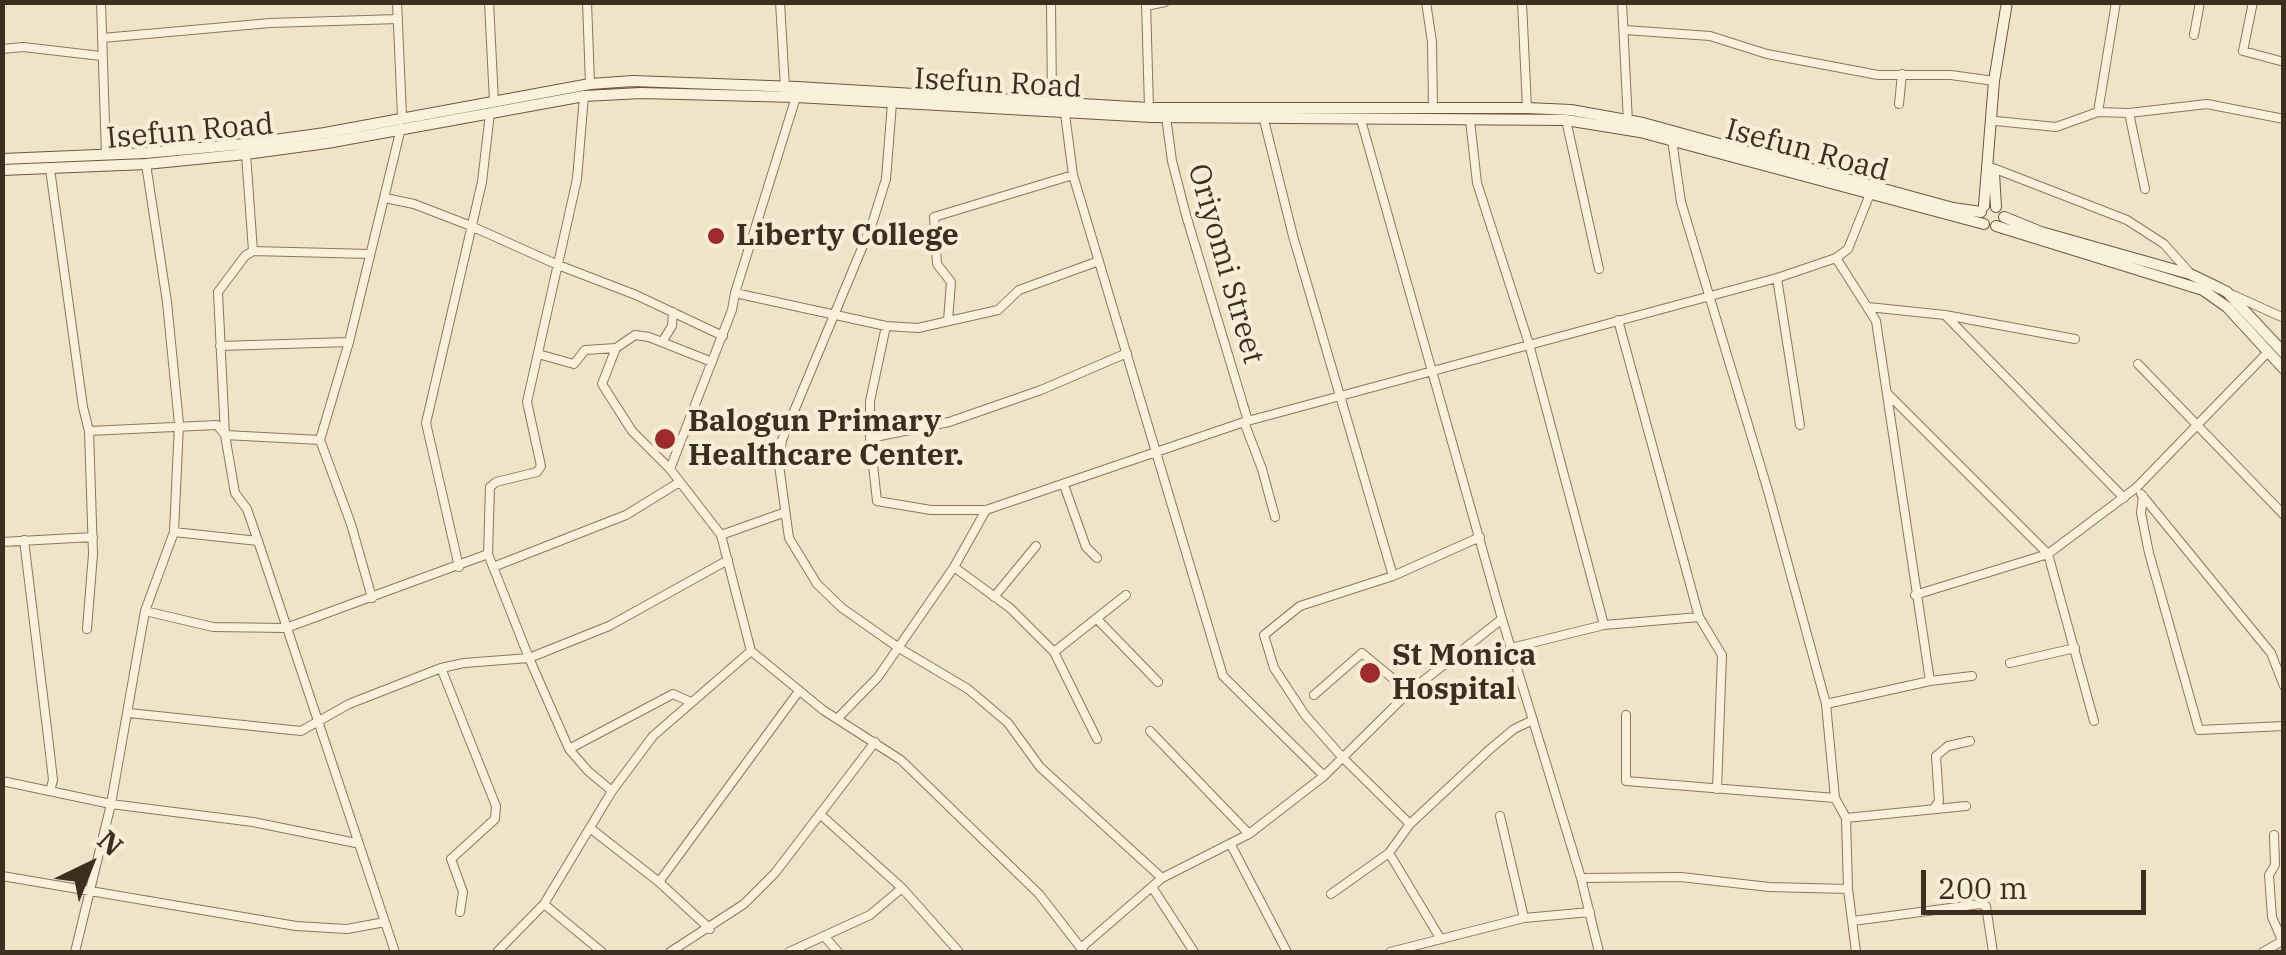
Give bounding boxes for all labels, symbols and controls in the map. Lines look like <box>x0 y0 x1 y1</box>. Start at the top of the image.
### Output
street label: Isefun Road <box>913 62 1083 106</box>
street label: Isefun Road <box>105 107 275 157</box>
street label: Isefun Road <box>1721 112 1893 190</box>
street label: Oriyomi Street <box>1179 160 1271 368</box>
place label: Liberty College <box>736 218 959 254</box>
marker: Liberty College <box>705 225 727 247</box>
place label: Balogun Primary Healthcare Center. <box>688 404 964 474</box>
marker: Balogun Primary Healthcare Center. <box>652 426 678 452</box>
place label: St Monica Hospital <box>1392 638 1536 708</box>
marker: St Monica Hospital <box>1357 660 1383 686</box>
north arrow <box>40 815 140 915</box>
text: N <box>90 822 132 864</box>
scale bar <box>1926 850 2151 912</box>
text: 200 m <box>1938 868 2028 907</box>

